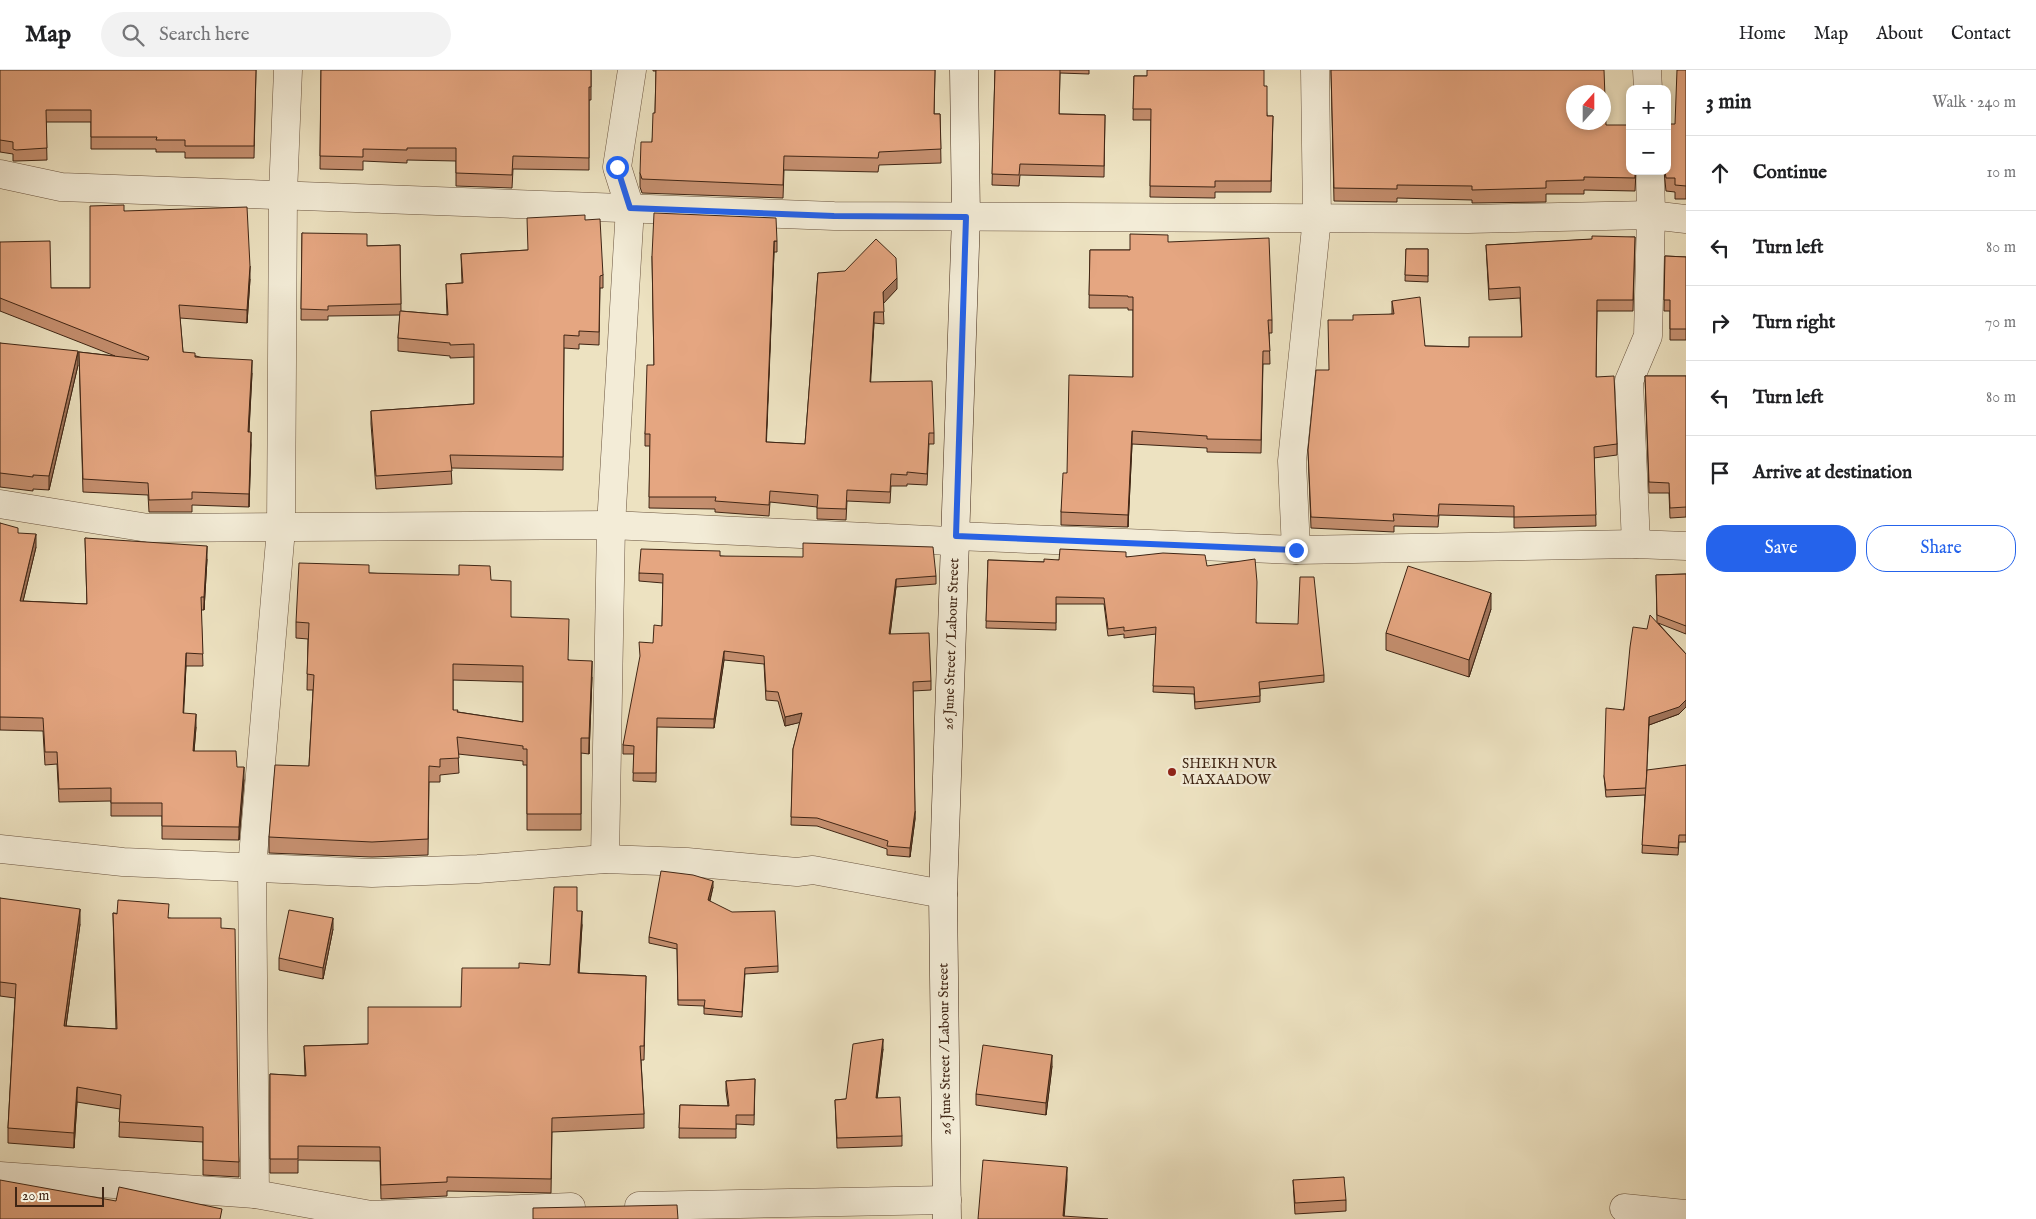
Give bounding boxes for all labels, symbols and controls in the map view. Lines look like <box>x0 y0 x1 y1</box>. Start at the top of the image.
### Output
search box <box>101 12 451 57</box>
text: Map <box>25 19 71 50</box>
icon: search <box>119 21 147 49</box>
text: Search here <box>159 23 250 47</box>
text: Home <box>1739 23 1786 46</box>
text: Map <box>1814 23 1848 46</box>
text: About <box>1876 23 1923 46</box>
text: Contact <box>1951 23 2011 46</box>
north arrow <box>1566 85 1611 130</box>
map controls <box>1626 85 1671 175</box>
button: + <box>1626 85 1671 130</box>
text: 3 min <box>1706 89 1751 116</box>
text: Walk · 240 m <box>1932 93 2016 113</box>
button: − <box>1626 130 1671 175</box>
route start <box>606 156 629 179</box>
icon: ahead <box>1706 159 1734 187</box>
text: Continue <box>1753 161 1827 185</box>
text: 10 m <box>1986 163 2016 183</box>
icon: left <box>1706 234 1734 262</box>
text: Turn left <box>1753 236 1824 260</box>
text: 80 m <box>1986 238 2016 258</box>
icon: right <box>1706 309 1734 337</box>
text: Turn right <box>1753 311 1835 335</box>
text: 70 m <box>1985 313 2016 333</box>
icon: left <box>1706 384 1734 412</box>
text: Turn left <box>1753 386 1824 410</box>
text: 80 m <box>1986 388 2016 408</box>
icon: arrive <box>1706 459 1734 487</box>
text: Arrive at destination <box>1753 461 1912 485</box>
button: Save <box>1706 525 1856 572</box>
button: Share <box>1866 525 2016 572</box>
route end <box>1285 539 1308 562</box>
street label: 26 June Street / Labour Street <box>940 558 963 731</box>
place label: SHEIKH NUR MAXAADOW <box>1182 755 1277 789</box>
marker: SHEIKH NUR MAXAADOW <box>1166 766 1178 778</box>
street label: 26 June Street / Labour Street <box>934 963 955 1135</box>
scale bar <box>15 1184 104 1207</box>
text: 20 m <box>22 1187 49 1205</box>

